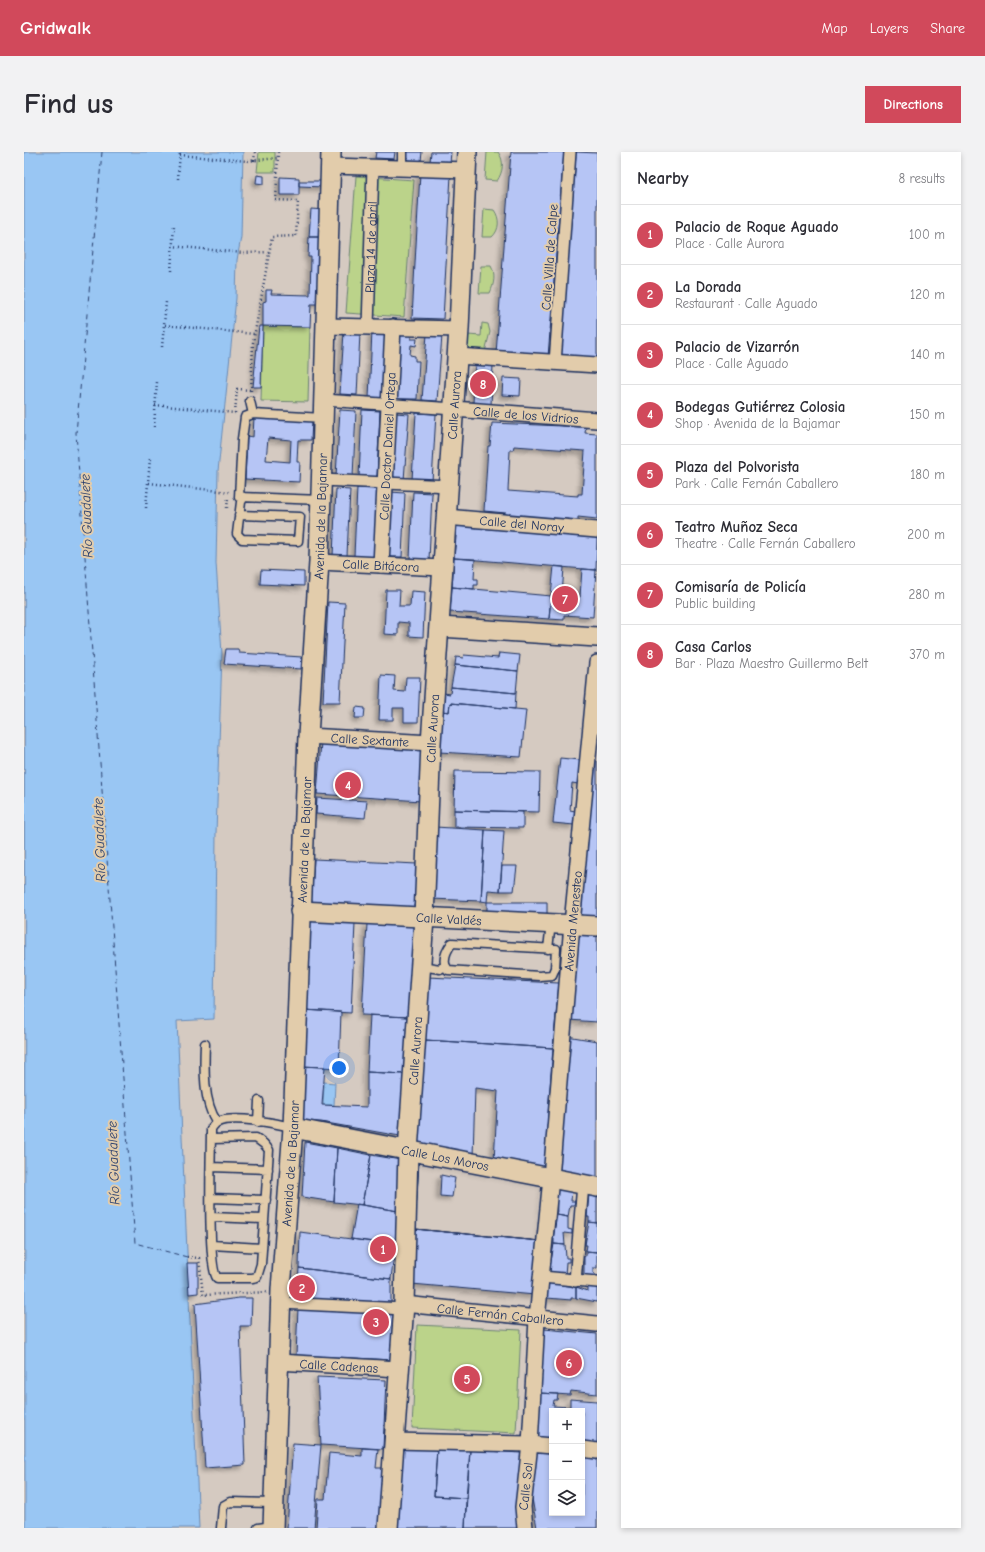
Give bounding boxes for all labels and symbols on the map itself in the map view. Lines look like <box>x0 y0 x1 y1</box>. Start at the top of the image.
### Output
street label: Plaza 14 de abril <box>362 201 380 293</box>
street label: Calle Villa de Calpe <box>538 203 561 311</box>
pin: 8 <box>470 369 496 399</box>
street label: Calle Aurora <box>445 370 464 440</box>
street label: Calle Doctor Daniel Ortega <box>376 372 399 521</box>
street label: Calle de los Vidrios <box>473 403 579 427</box>
street label: Avenida de la Bajamar <box>311 452 330 580</box>
water label: Río Guadalete <box>77 474 96 558</box>
street label: Calle del Noray <box>479 513 565 535</box>
street label: Calle Bitácora <box>342 556 420 575</box>
pin: 7 <box>552 584 578 614</box>
street label: Calle Aurora <box>423 693 442 763</box>
street label: Calle Sextante <box>330 730 410 750</box>
pin: 4 <box>335 770 361 800</box>
street label: Avenida de la Bajamar <box>295 776 314 903</box>
water label: Río Guadalete <box>90 798 109 882</box>
street label: Avenida Menesteo <box>561 870 585 972</box>
street label: Calle Valdés <box>415 910 482 928</box>
street label: Calle Aurora <box>406 1016 425 1086</box>
your location <box>329 1058 349 1078</box>
street label: Avenida de la Bajamar <box>279 1099 302 1227</box>
water label: Río Guadalete <box>104 1121 123 1205</box>
street label: Calle Los Moros <box>400 1142 490 1174</box>
pin: 1 <box>370 1234 396 1264</box>
pin: 2 <box>289 1273 315 1303</box>
street label: Calle Fernán Caballero <box>436 1300 565 1329</box>
pin: 3 <box>363 1307 389 1337</box>
pin: 6 <box>556 1348 582 1378</box>
street label: Calle Cadenas <box>299 1356 379 1376</box>
pin: 5 <box>454 1364 480 1394</box>
street label: Calle Sol <box>516 1461 536 1511</box>

